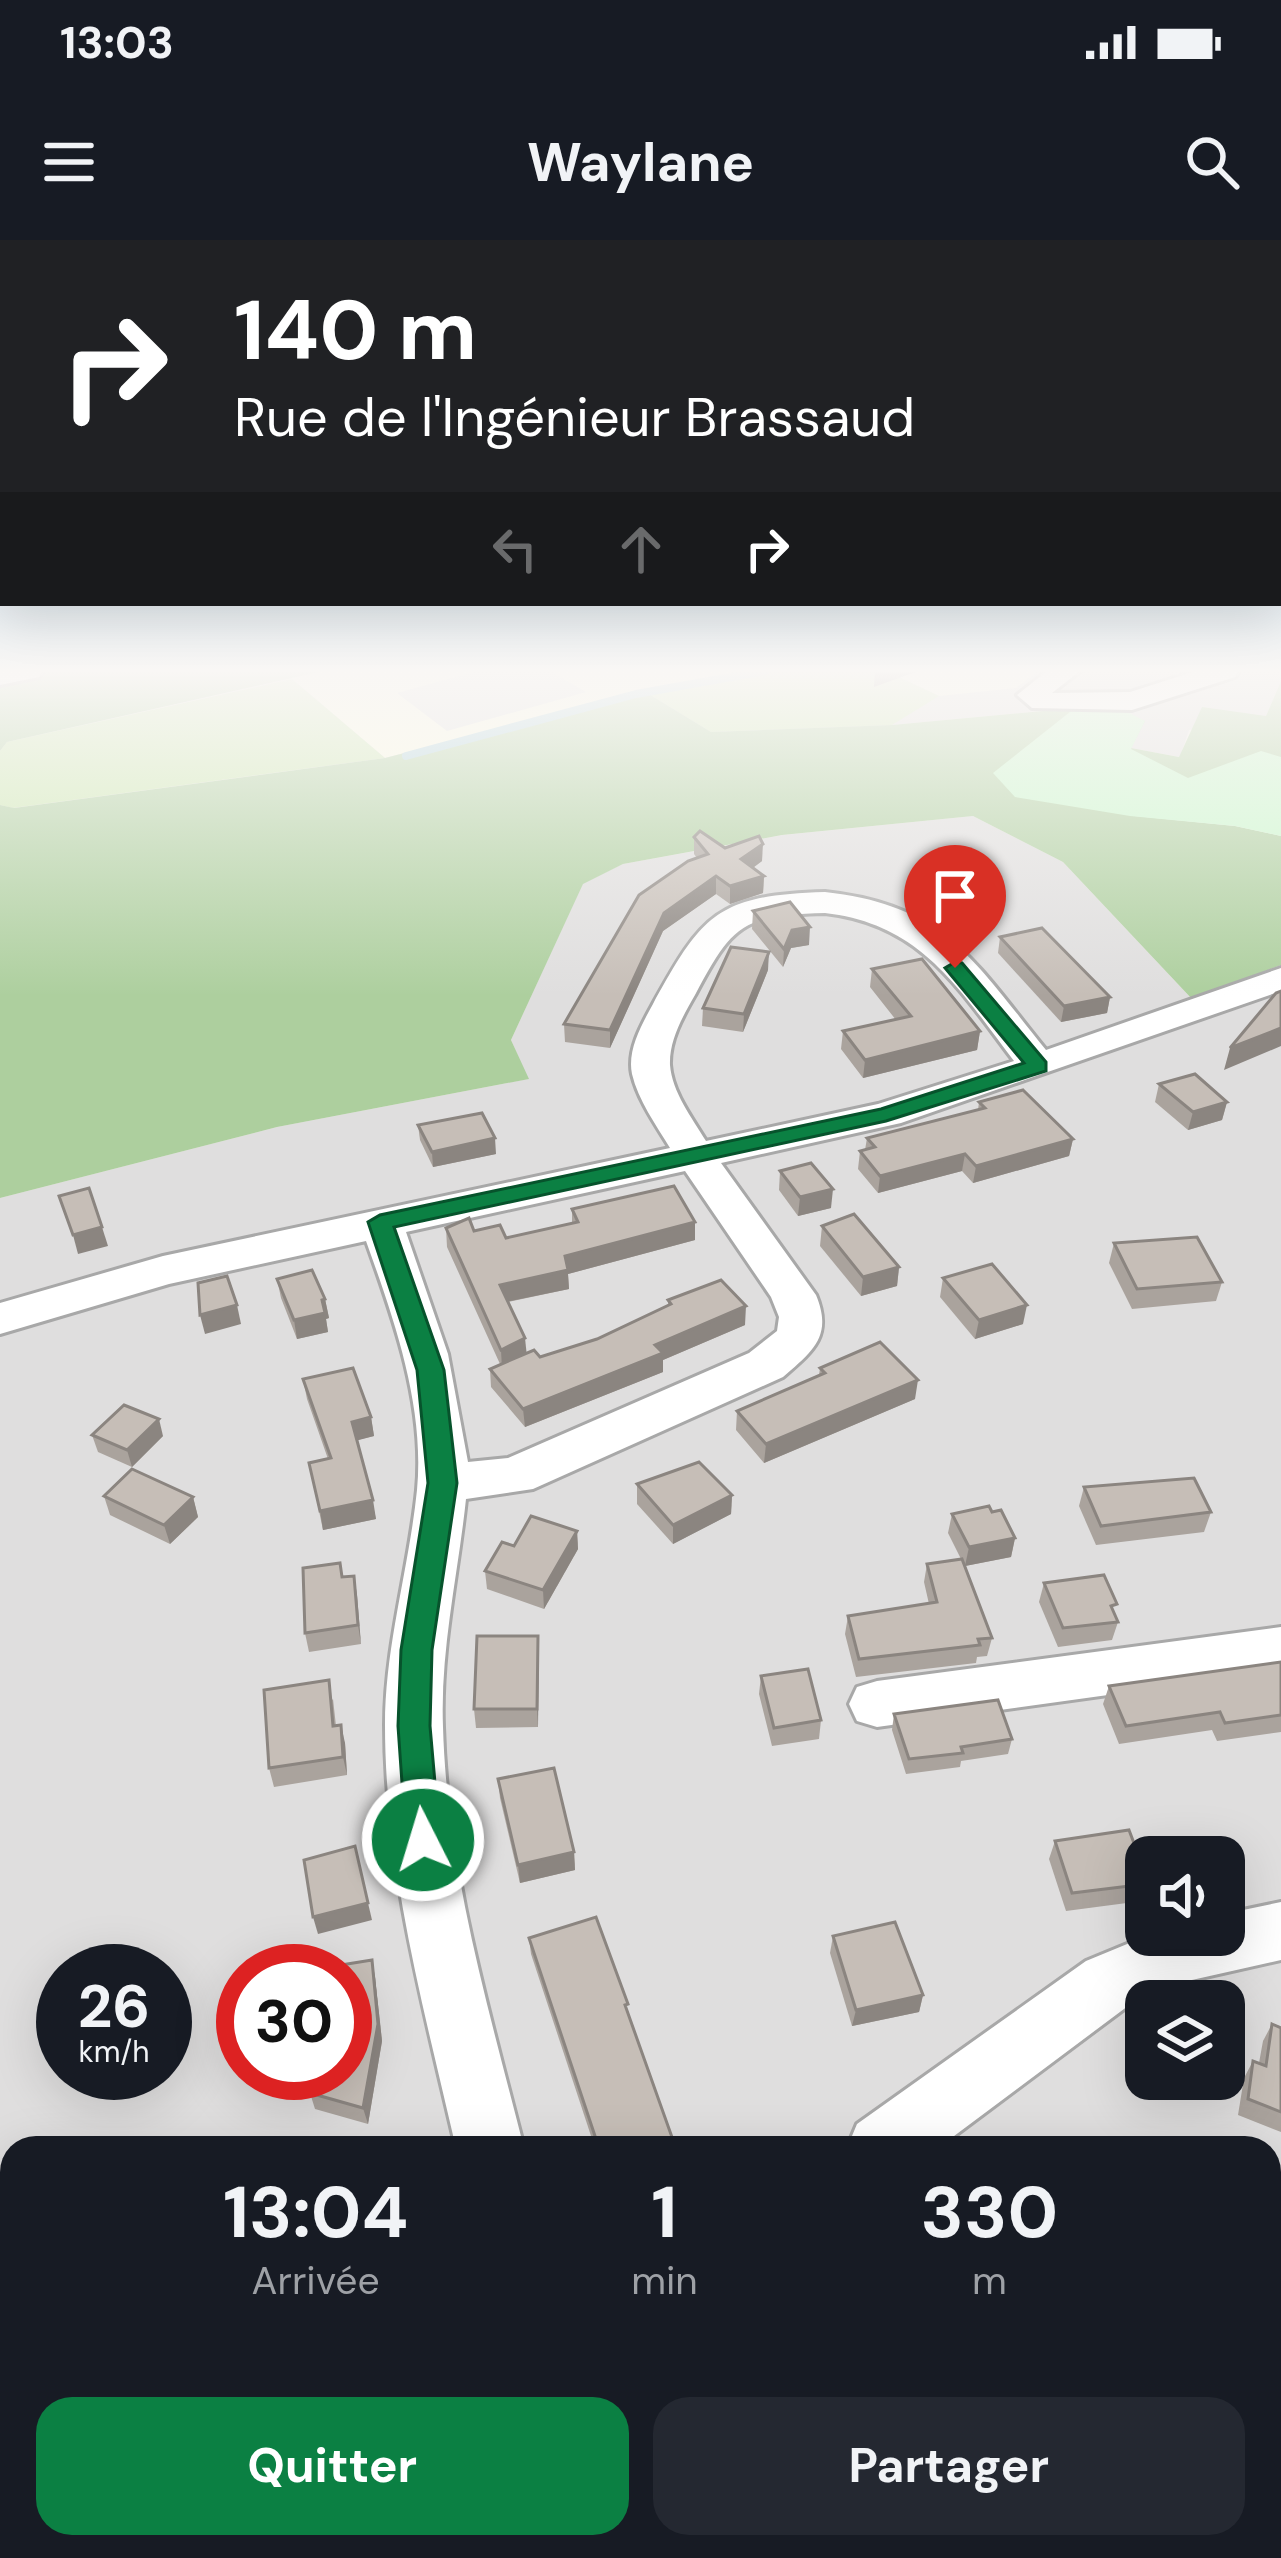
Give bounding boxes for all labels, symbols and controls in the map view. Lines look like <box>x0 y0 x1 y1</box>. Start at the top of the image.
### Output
text: 13:03 <box>60 13 174 72</box>
text: Waylane <box>527 127 754 198</box>
icon: menu <box>36 129 102 195</box>
icon: search <box>1179 129 1245 195</box>
text: 140 m <box>234 276 477 385</box>
icon: right <box>36 288 192 444</box>
text: Rue de l'Ingénieur Brassaud <box>234 382 915 453</box>
icon: left <box>482 516 548 582</box>
icon: ahead <box>608 516 674 582</box>
icon: right <box>734 516 800 582</box>
pin <box>904 845 1006 968</box>
icon: arrive <box>922 863 988 929</box>
position arrow <box>360 1777 486 1903</box>
map controls <box>1125 1836 1245 2100</box>
button: sound <box>1125 1836 1245 1956</box>
speed limit sign: 30 <box>216 1944 372 2100</box>
text: 26 <box>78 1967 150 2046</box>
button: layers <box>1125 1980 1245 2100</box>
text: km/h <box>79 2032 149 2071</box>
text: 13:04 <box>223 2166 408 2259</box>
text: 1 <box>651 2166 678 2259</box>
text: 330 <box>921 2166 1058 2259</box>
text: Arrivée <box>252 2255 380 2306</box>
text: min <box>631 2255 698 2306</box>
text: m <box>972 2255 1007 2306</box>
button: Quitter <box>36 2397 629 2535</box>
button: Partager <box>653 2397 1245 2535</box>

